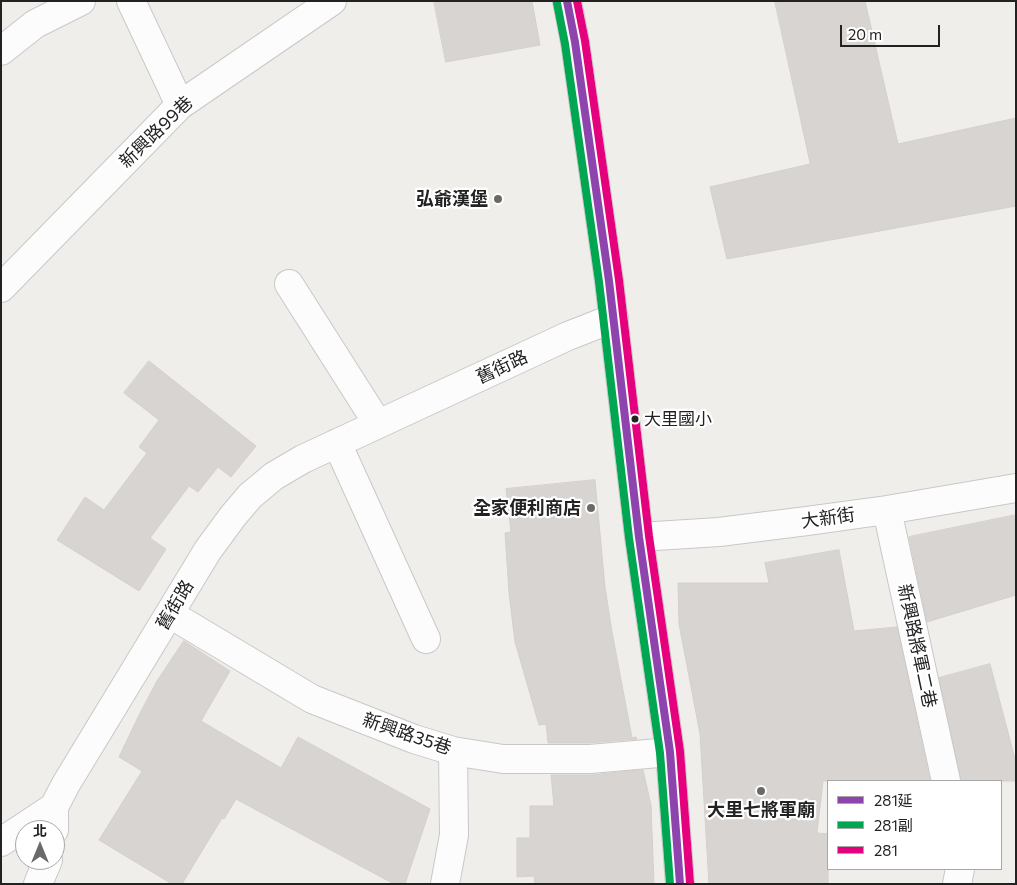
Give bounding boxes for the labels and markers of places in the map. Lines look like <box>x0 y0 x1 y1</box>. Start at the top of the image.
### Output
place label: 弘爺漢堡 <box>416 188 488 210</box>
marker: 弘爺漢堡 <box>492 193 504 205</box>
place label: 大里國小 <box>644 409 712 429</box>
marker: 大里國小 <box>630 414 640 424</box>
place label: 全家便利商店 <box>473 497 581 519</box>
marker: 全家便利商店 <box>585 502 597 514</box>
marker: 大里七將軍廟 <box>755 785 767 797</box>
place label: 大里七將軍廟 <box>707 799 815 821</box>

